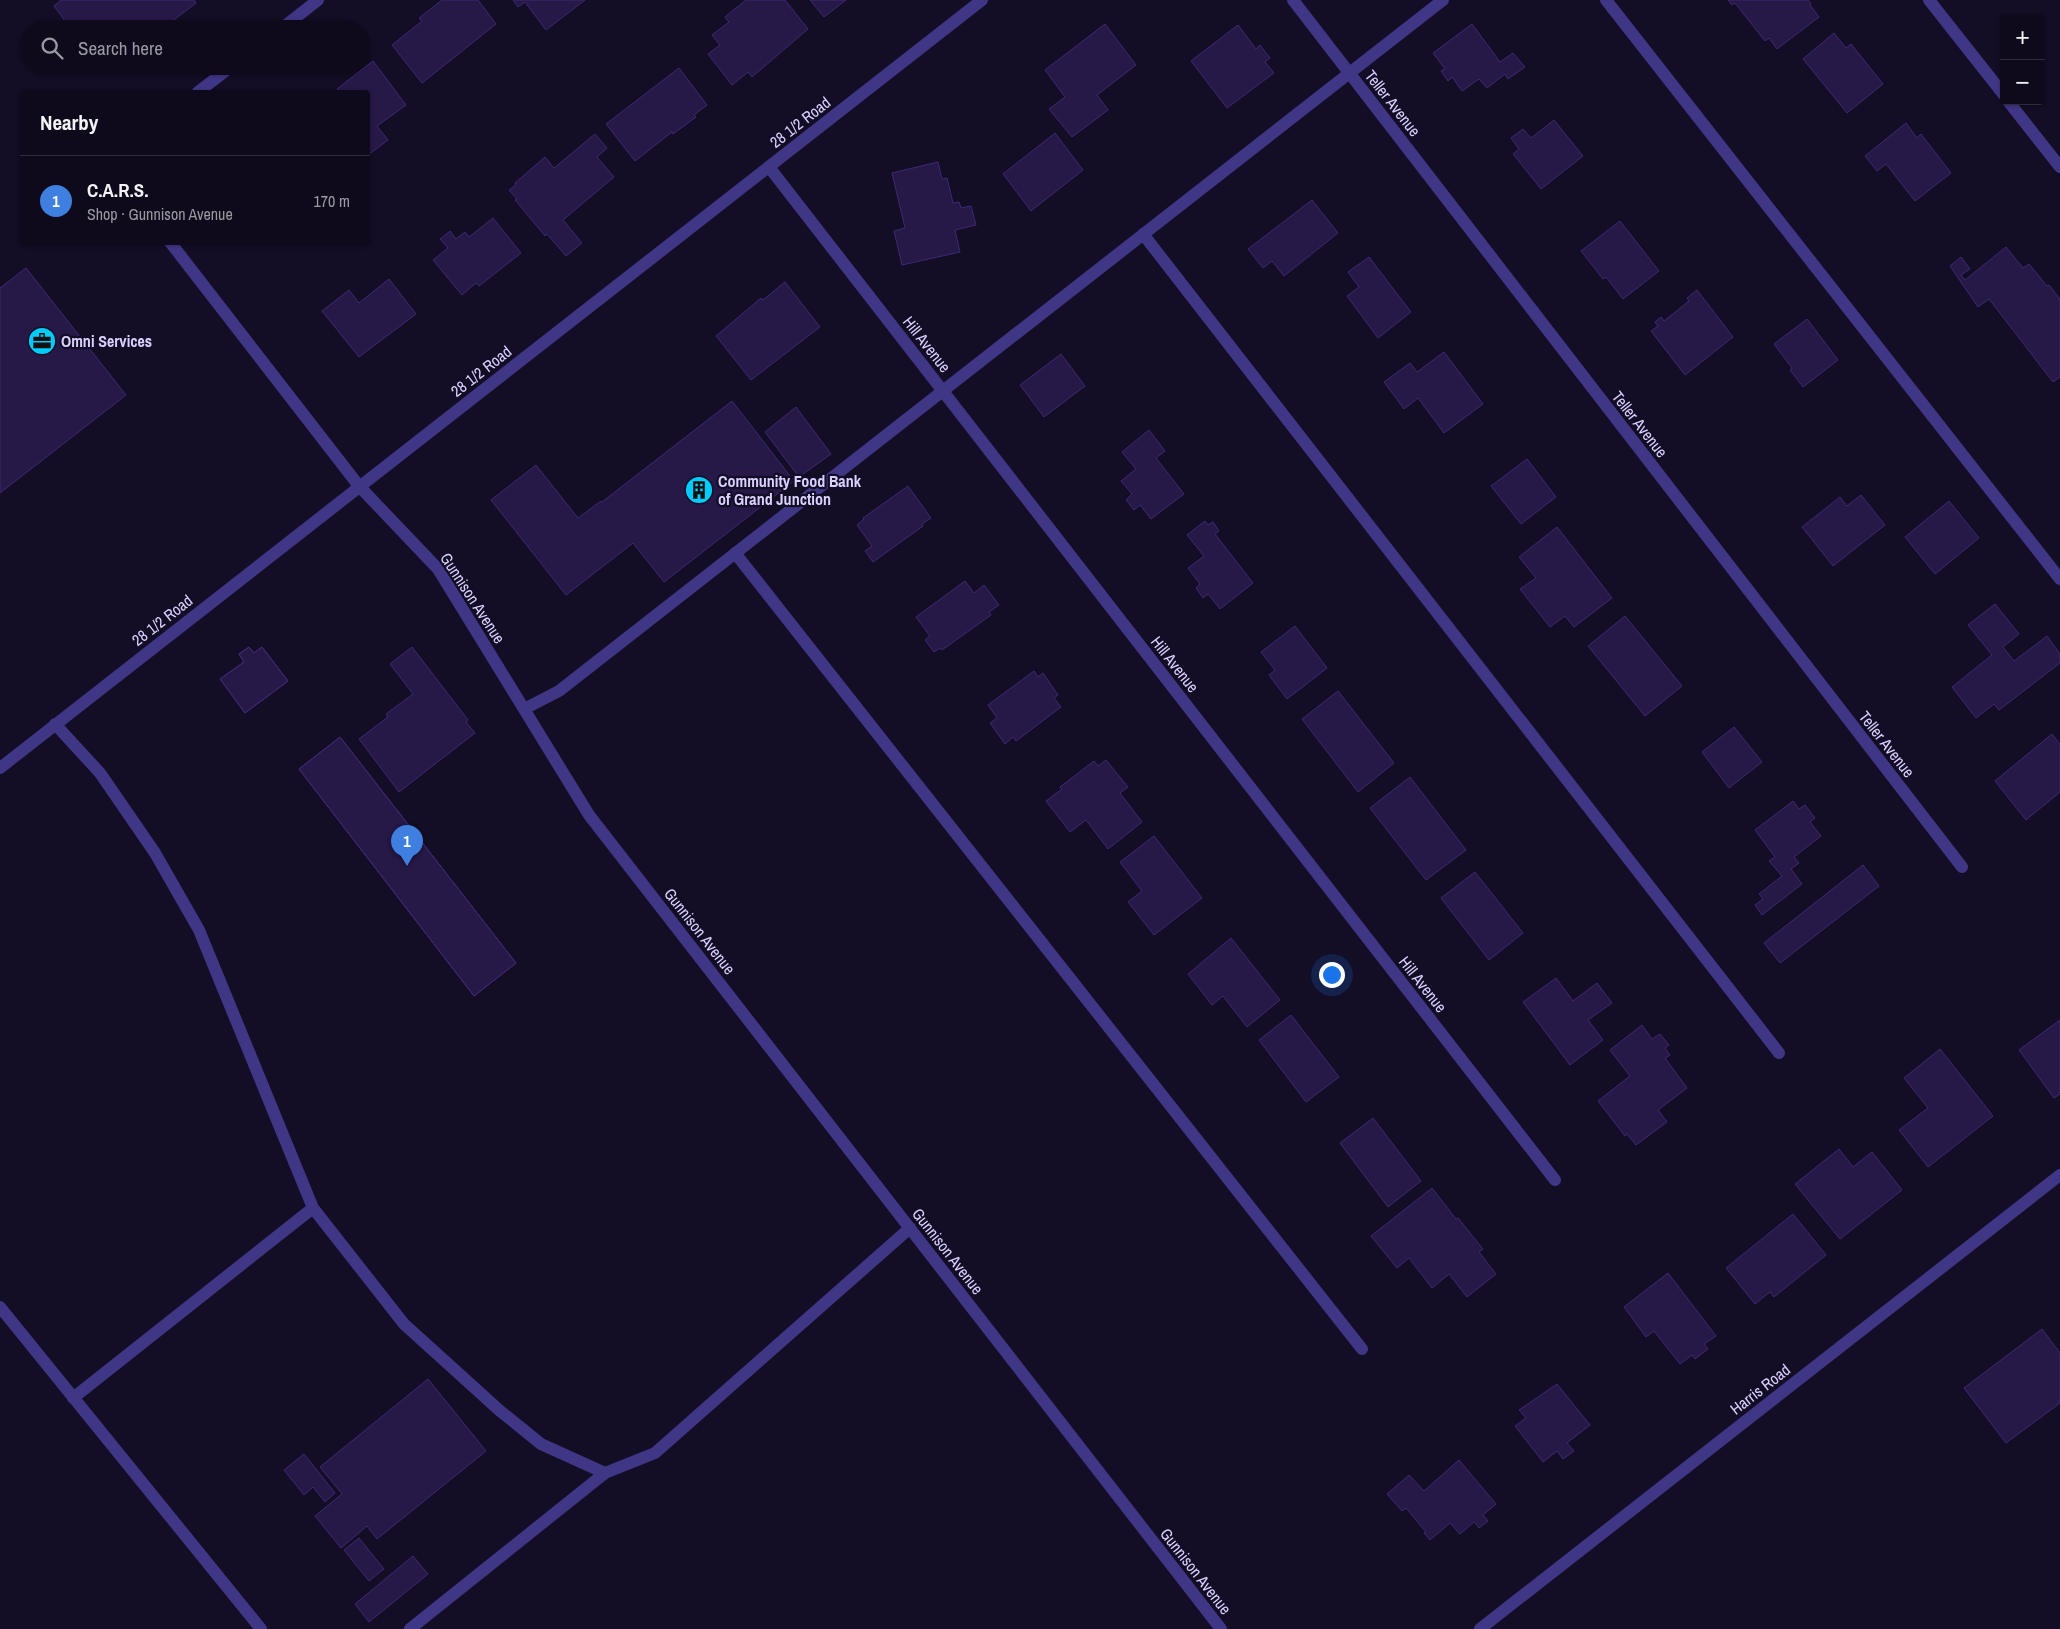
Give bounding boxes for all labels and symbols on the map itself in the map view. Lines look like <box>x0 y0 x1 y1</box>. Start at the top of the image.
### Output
street label: Teller Avenue <box>1360 65 1426 141</box>
street label: 28 1/2 Road <box>765 91 835 153</box>
street label: Hill Avenue <box>898 311 956 377</box>
office icon: Omni Services <box>27 326 57 356</box>
place label: Omni Services <box>61 330 152 352</box>
street label: 28 1/2 Road <box>446 340 516 402</box>
street label: Teller Avenue <box>1607 386 1673 462</box>
place label: Community Food Bank of Grand Junction <box>718 470 862 510</box>
building icon: Community Food Bank of Grand Junction <box>684 475 714 505</box>
street label: Gunnison Avenue <box>435 548 511 648</box>
street label: 28 1/2 Road <box>127 589 197 651</box>
street label: Hill Avenue <box>1146 631 1204 697</box>
street label: Teller Avenue <box>1854 706 1920 782</box>
pin: 1 <box>391 825 423 866</box>
street label: Gunnison Avenue <box>659 883 741 979</box>
street label: Hill Avenue <box>1394 951 1452 1017</box>
your location <box>1319 962 1345 988</box>
street label: Gunnison Avenue <box>907 1203 989 1299</box>
street label: Harris Road <box>1725 1359 1795 1419</box>
street label: Gunnison Avenue <box>1155 1523 1237 1619</box>

